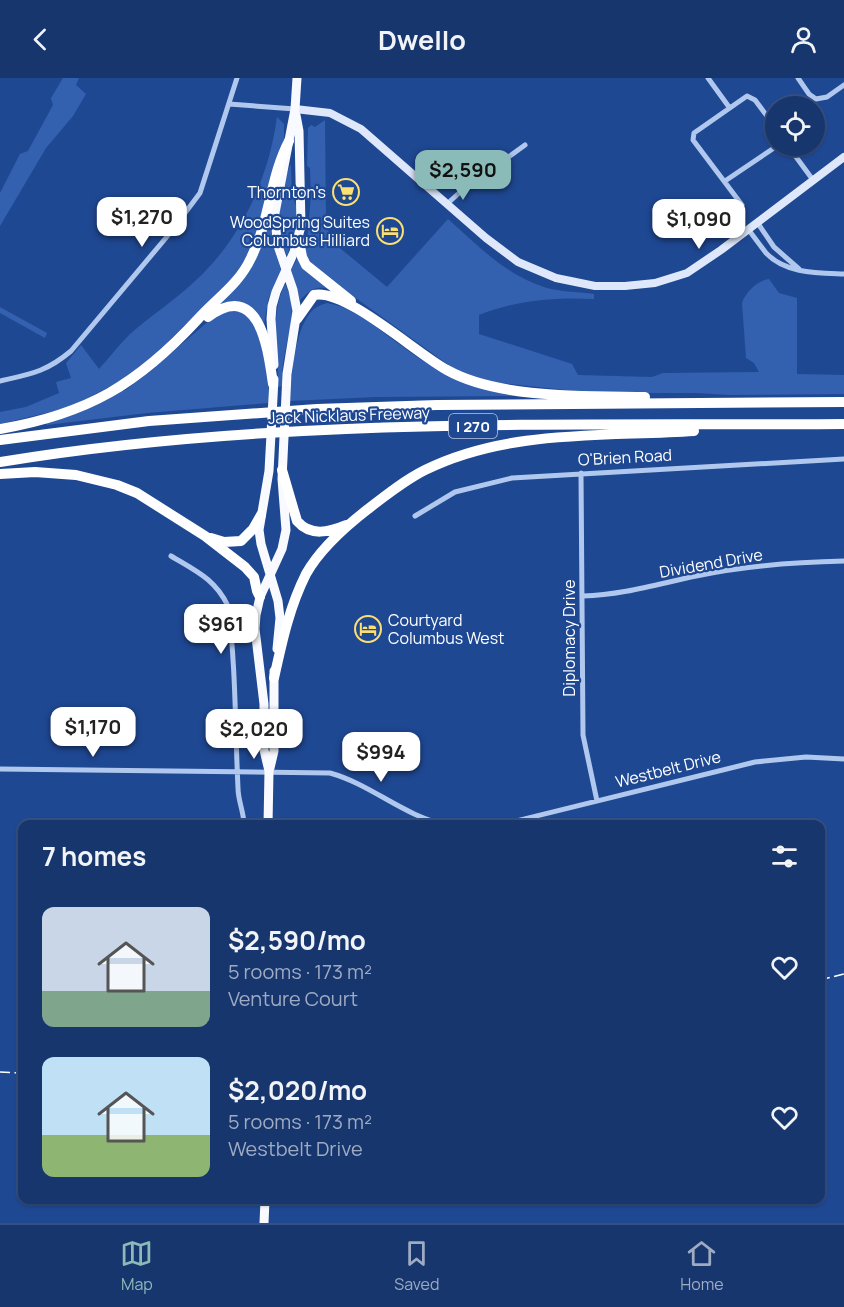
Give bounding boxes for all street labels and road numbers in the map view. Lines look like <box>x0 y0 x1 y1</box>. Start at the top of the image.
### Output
street label: Jack Nicklaus Freeway <box>268 401 431 429</box>
road number: I 270 <box>449 414 497 438</box>
street label: O'Brien Road <box>577 444 673 470</box>
street label: Dividend Drive <box>658 543 764 583</box>
street label: Diplomacy Drive <box>558 579 580 697</box>
street label: Westbelt Drive <box>613 745 723 793</box>

